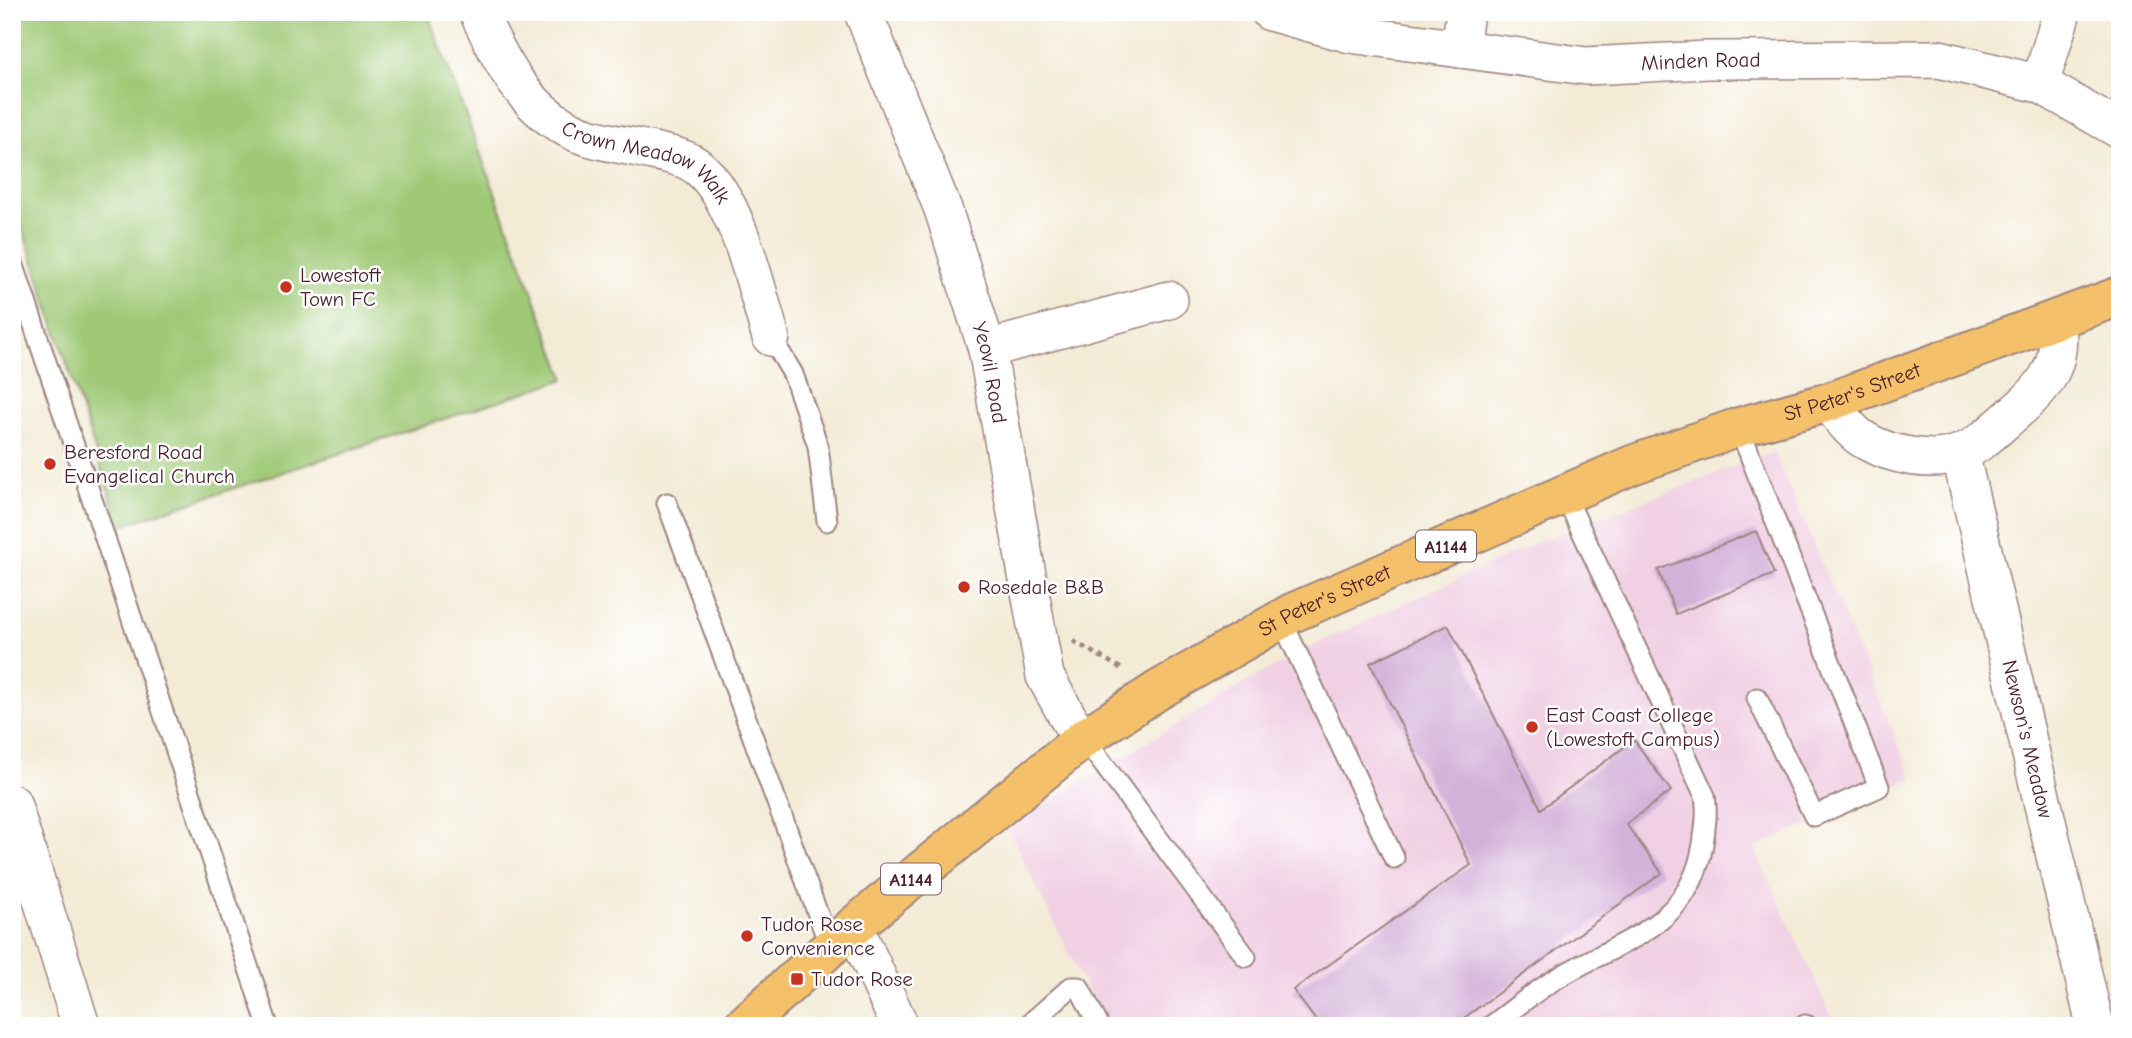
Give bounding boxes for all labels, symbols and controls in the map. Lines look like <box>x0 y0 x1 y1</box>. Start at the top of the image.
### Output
street label: Minden Road <box>1640 48 1761 75</box>
street label: Crown Meadow Walk <box>558 116 735 208</box>
place label: Lowestoft Town FC <box>300 263 382 311</box>
marker: Lowestoft Town FC <box>278 279 294 295</box>
street label: Yeovil Road <box>967 319 1012 425</box>
street label: St Peter's Street <box>1781 357 1925 426</box>
place label: Beresford Road Evangelical Church <box>64 440 235 488</box>
marker: Beresford Road Evangelical Church <box>42 456 58 472</box>
road number: A1144 <box>1416 530 1476 562</box>
street label: St Peter's Street <box>1254 559 1395 642</box>
place label: Rosedale B&B <box>978 575 1104 599</box>
marker: Rosedale B&B <box>956 579 972 595</box>
street label: Newson's Meadow <box>1997 658 2058 821</box>
place label: East Coast College (Lowestoft Campus) <box>1546 703 1720 751</box>
marker: East Coast College (Lowestoft Campus) <box>1524 719 1540 735</box>
road number: A1144 <box>881 864 941 894</box>
place label: Tudor Rose Convenience <box>761 912 875 960</box>
marker: Tudor Rose Convenience <box>739 928 755 944</box>
place label: Tudor Rose <box>811 967 913 991</box>
marker: Tudor Rose <box>789 971 805 987</box>

